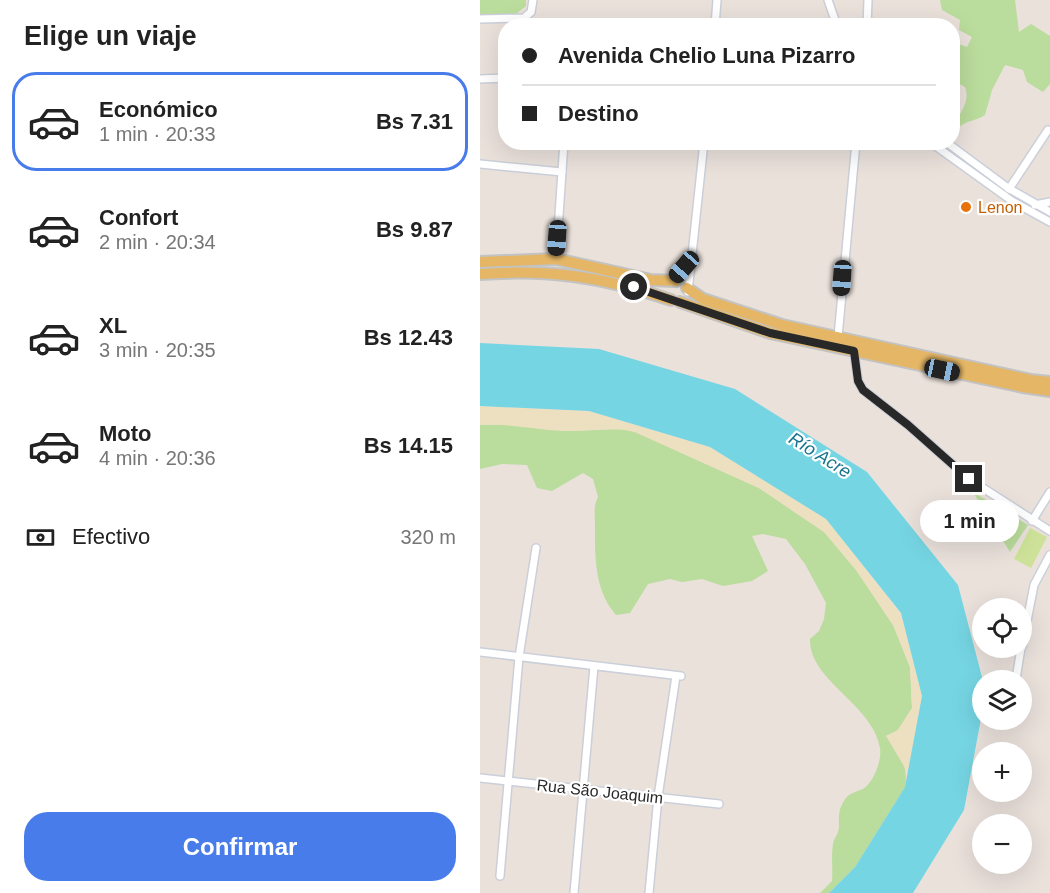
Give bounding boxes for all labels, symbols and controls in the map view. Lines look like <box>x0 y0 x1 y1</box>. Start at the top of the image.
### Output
text: Elige un viaje <box>24 21 197 51</box>
text: Avenida Chelio Luna Pizarro <box>558 43 855 68</box>
icon: car <box>27 95 81 149</box>
text: Económico <box>99 97 218 122</box>
text: Destino <box>558 101 639 126</box>
text: Bs 7.31 <box>376 109 453 134</box>
text: 1 min · 20:33 <box>99 123 216 145</box>
place label: Lenon <box>978 199 1023 216</box>
marker: Lenon <box>959 200 973 214</box>
icon: car <box>27 203 81 257</box>
text: Confort <box>99 205 178 230</box>
text: Bs 9.87 <box>376 217 453 242</box>
car <box>547 219 567 257</box>
text: 2 min · 20:34 <box>99 231 216 253</box>
car <box>665 248 703 286</box>
car <box>832 259 852 297</box>
route start <box>620 273 647 300</box>
icon: car <box>27 311 81 365</box>
text: XL <box>99 313 127 338</box>
text: Bs 12.43 <box>364 325 453 350</box>
text: 3 min · 20:35 <box>99 339 216 361</box>
car <box>923 357 961 383</box>
icon: car <box>27 419 81 473</box>
text: Moto <box>99 421 152 446</box>
water label: Río Acre <box>785 428 855 482</box>
text: Bs 14.15 <box>364 433 453 458</box>
text: 4 min · 20:36 <box>99 447 216 469</box>
route end <box>955 465 982 492</box>
callout: 1 min <box>920 500 1018 542</box>
text: 1 min <box>943 510 996 532</box>
icon: cash <box>24 521 57 554</box>
text: Efectivo <box>72 524 150 549</box>
text: 320 m <box>400 526 456 548</box>
map controls <box>972 598 1032 874</box>
button: locate <box>972 598 1032 658</box>
button: layers <box>972 670 1032 730</box>
button: + <box>972 742 1032 802</box>
street label: Rua São Joaquim <box>536 776 664 807</box>
button: Confirmar <box>24 812 456 881</box>
button: − <box>972 814 1032 874</box>

